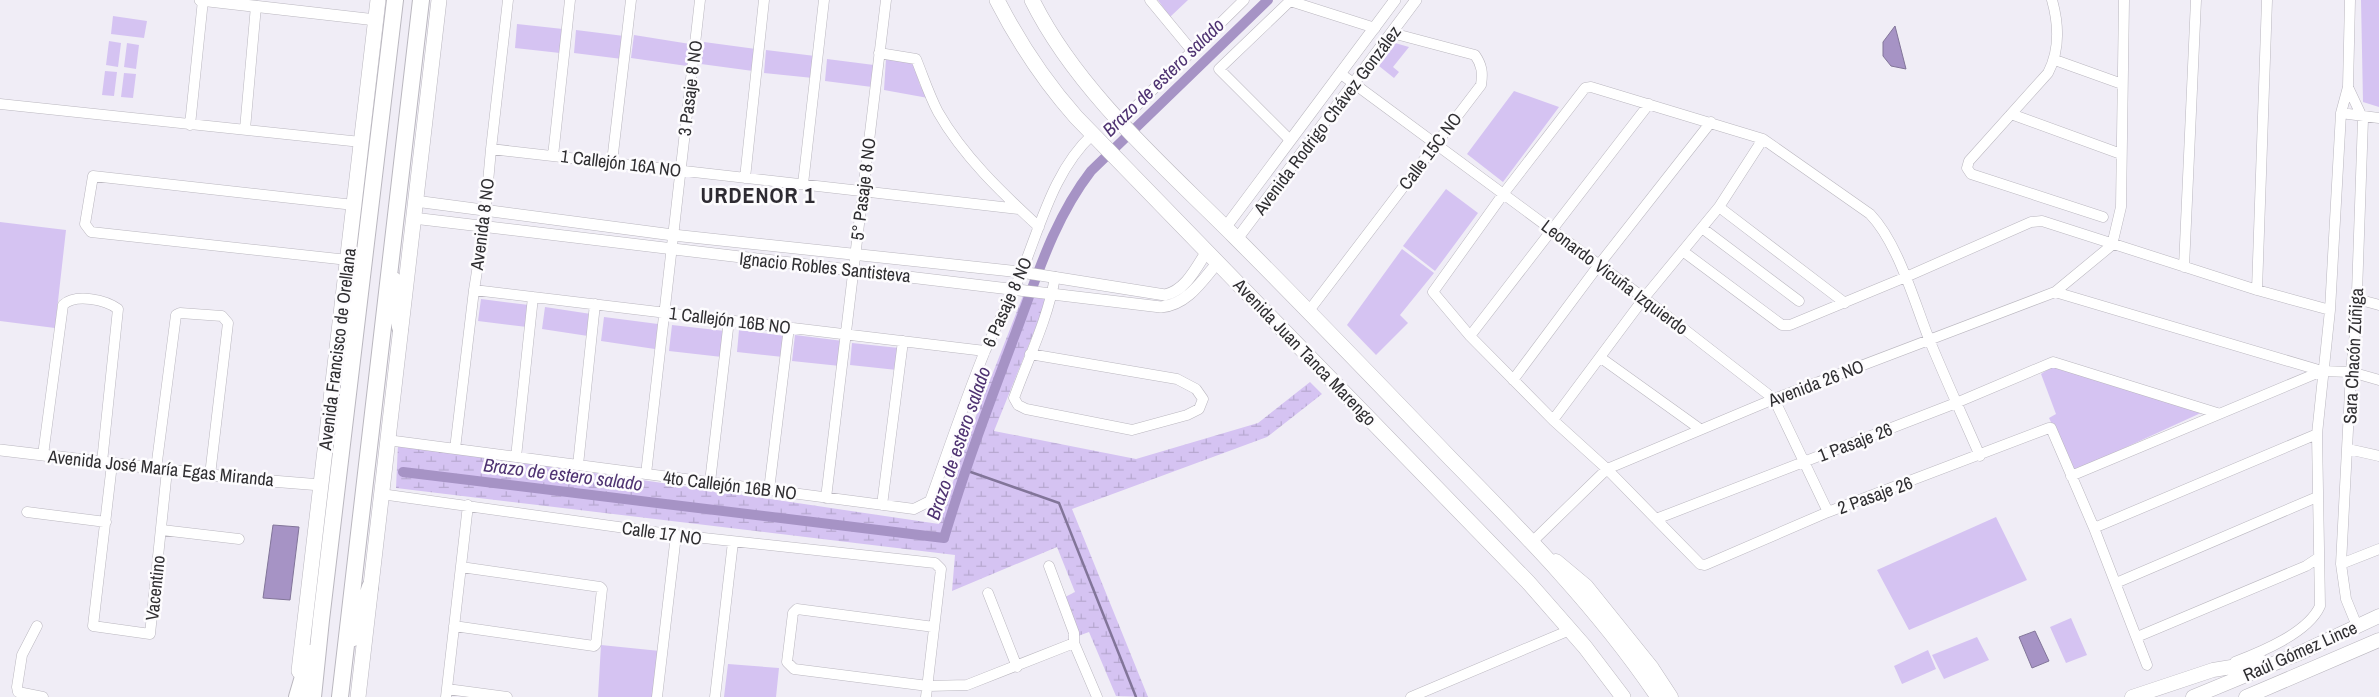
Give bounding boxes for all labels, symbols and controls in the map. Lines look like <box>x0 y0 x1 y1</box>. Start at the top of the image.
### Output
water label: Brazo de estero salado <box>1096 12 1230 142</box>
street label: Avenida Rodrigo Chávez González <box>1247 20 1407 221</box>
street label: 3 Pasaje 8 NO <box>672 39 708 137</box>
street label: Calle 15C NO <box>1393 107 1467 195</box>
street label: 5° Pasaje 8 NO <box>844 136 882 242</box>
street label: 1 Callejón 16A NO <box>559 143 683 183</box>
street label: Avenida 8 NO <box>464 177 500 272</box>
district label: URDENOR 1 <box>700 180 816 210</box>
street label: Leonardo Vicuña Izquierdo <box>1536 214 1694 340</box>
street label: Ignacio Robles Santisteva <box>738 246 912 288</box>
street label: Avenida Francisco de Orellana <box>312 247 362 452</box>
street label: 6 Pasaje 8 NO <box>976 253 1038 351</box>
street label: Avenida Juan Tanca Marengo <box>1227 272 1382 431</box>
street label: Sara Chacón Zúñiga <box>2337 287 2369 425</box>
street label: 1 Callejón 16B NO <box>668 300 792 340</box>
street label: Avenida 26 NO <box>1764 353 1867 413</box>
water label: Brazo de estero salado <box>920 363 996 523</box>
street label: 1 Pasaje 26 <box>1814 416 1896 468</box>
street label: Avenida José María Egas Miranda <box>46 444 275 492</box>
water label: Brazo de estero salado <box>482 451 644 497</box>
street label: 4to Callejón 16B NO <box>662 464 798 506</box>
street label: 2 Pasaje 26 <box>1834 470 1916 520</box>
street label: Calle 17 NO <box>620 515 704 551</box>
street label: Vacentino <box>139 554 171 622</box>
street label: Raúl Gómez Lince <box>2239 615 2361 687</box>

